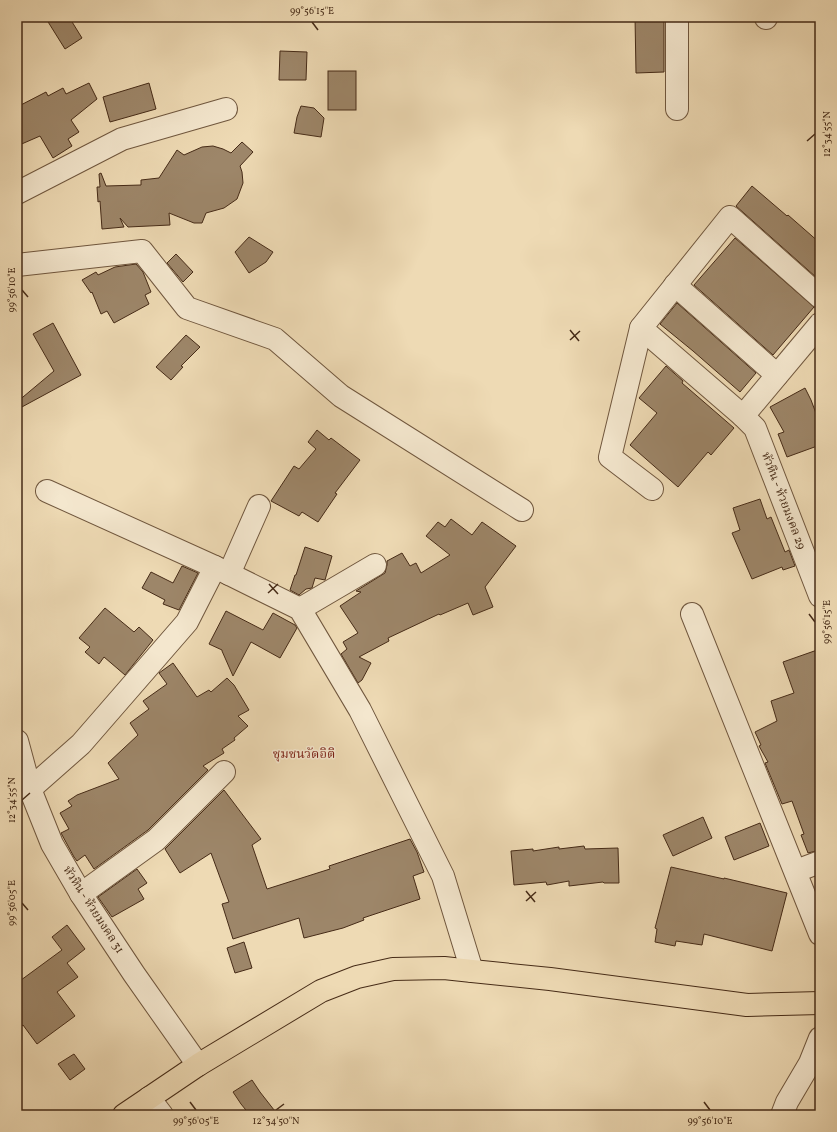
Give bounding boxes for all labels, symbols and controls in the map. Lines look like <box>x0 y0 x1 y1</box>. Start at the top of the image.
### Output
text: 99°56'15"E <box>290 4 334 18</box>
text: 12°34'55"N <box>820 110 834 157</box>
text: 99°56'10"E <box>5 268 19 313</box>
street label: หัวหิน - ห้วยมงคล 29 <box>757 450 809 552</box>
text: 99°56'15"E <box>820 600 834 644</box>
district label: ชุมชนวัดอิติ <box>273 746 335 764</box>
text: 12°34'55"N <box>5 776 19 823</box>
street label: หัวหิน - ห้วยมงคล 31 <box>59 863 127 957</box>
text: 99°56'05"E <box>5 880 19 926</box>
text: 99°56'05"E <box>173 1114 219 1128</box>
text: 12°34'50"N <box>253 1114 300 1128</box>
text: 99°56'10"E <box>688 1114 733 1128</box>

